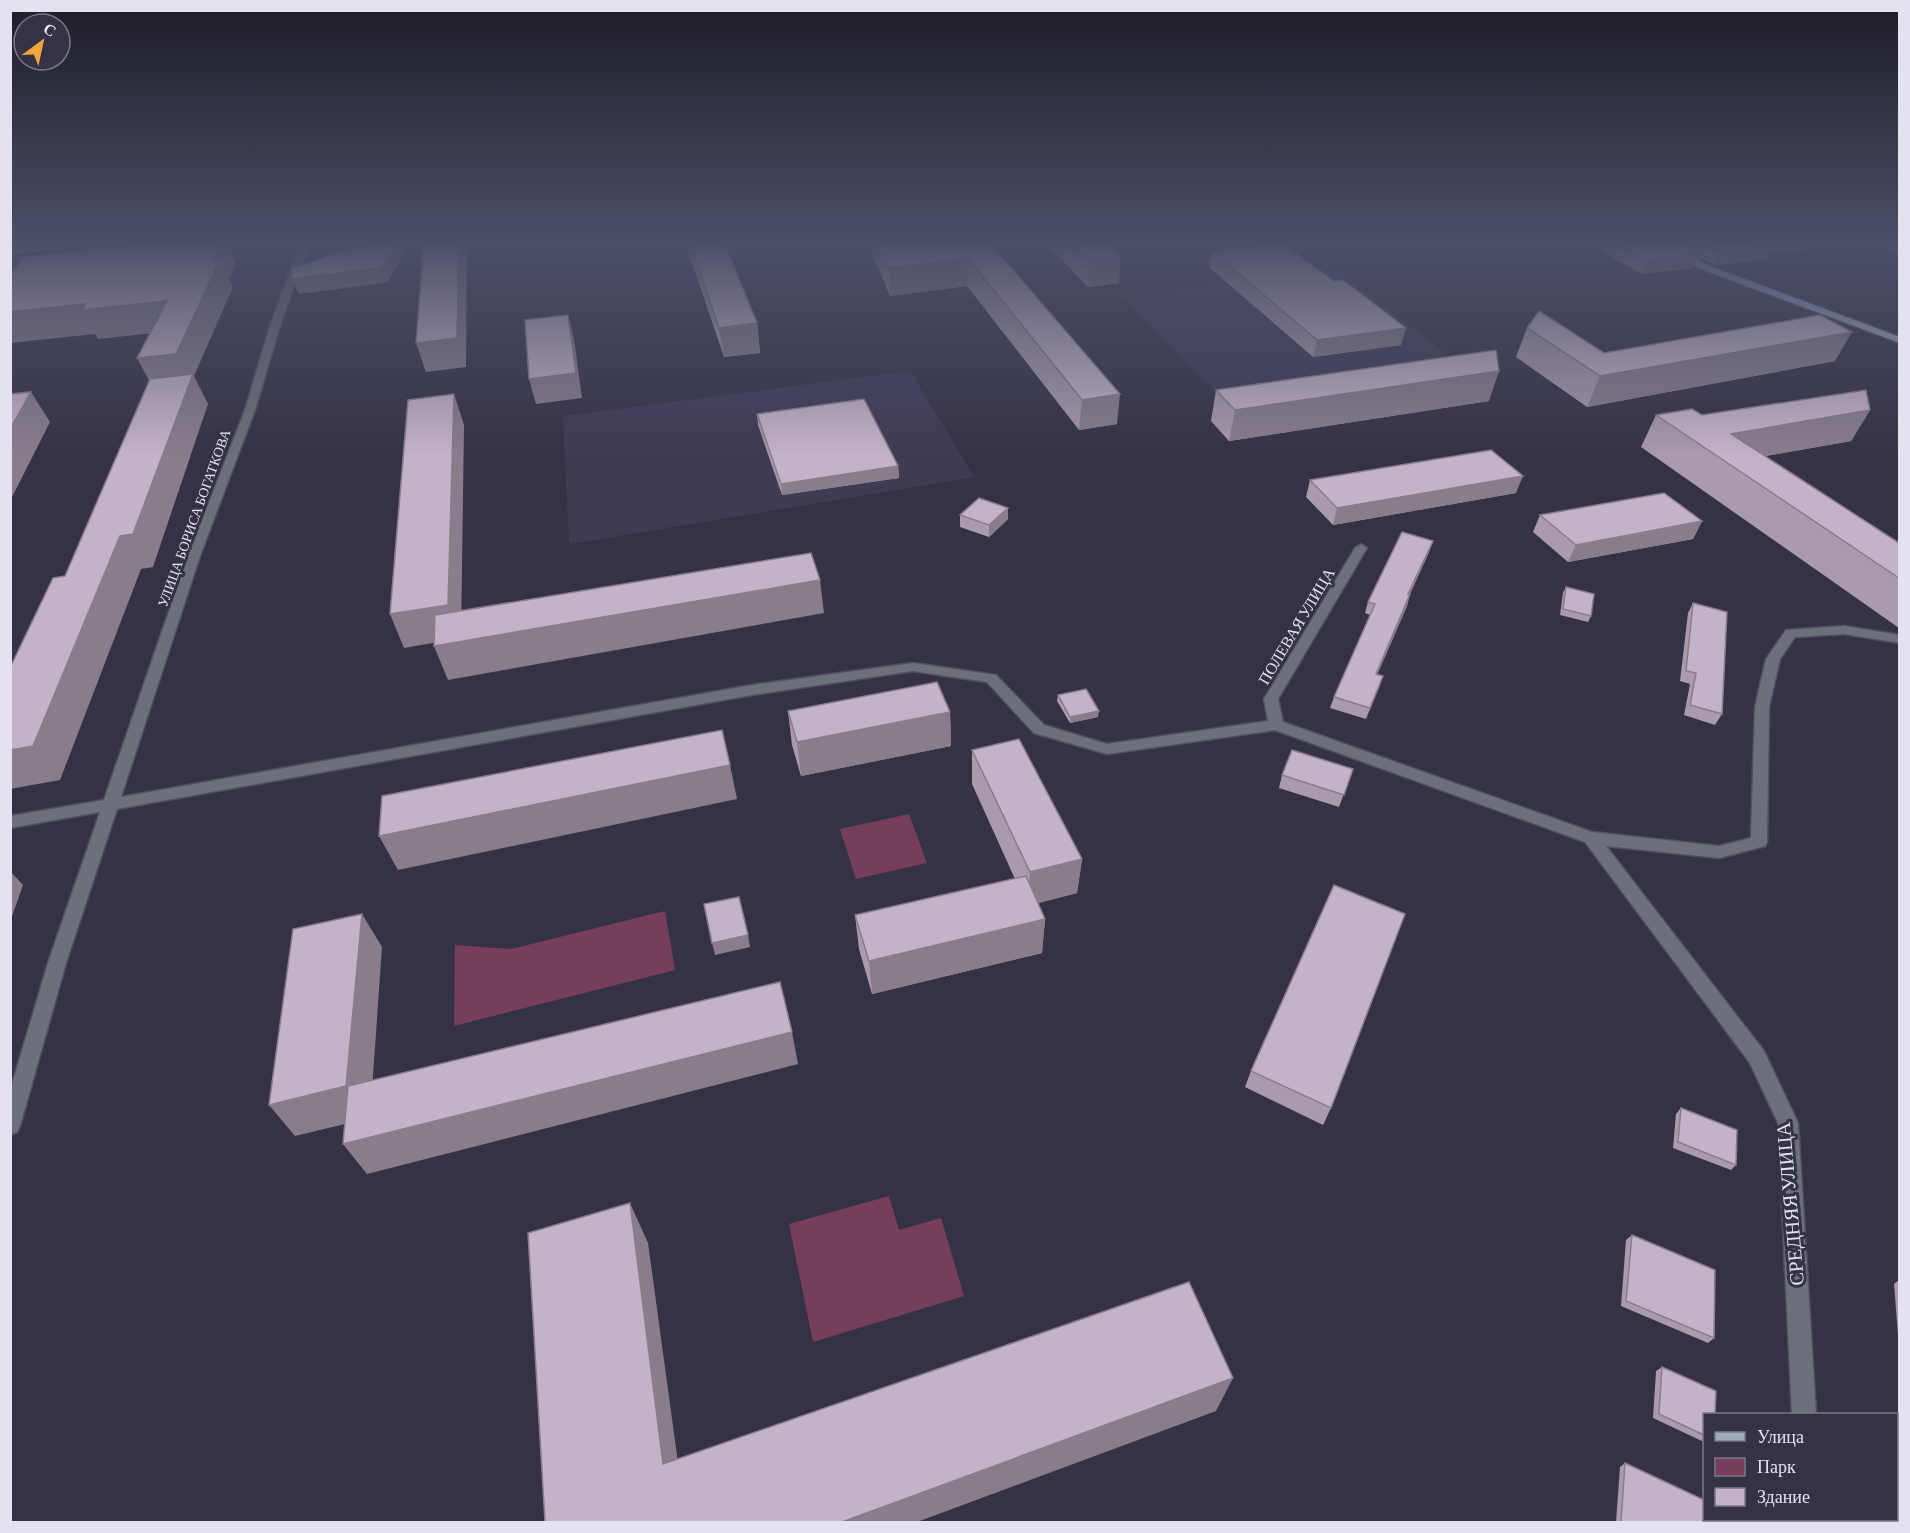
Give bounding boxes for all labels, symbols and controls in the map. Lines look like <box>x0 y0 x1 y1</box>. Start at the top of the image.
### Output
north arrow <box>12 12 72 72</box>
text: С <box>40 20 59 40</box>
street label: УЛИЦА БОРИСА БОГАТКОВА <box>154 426 234 609</box>
street label: ПОЛЕВАЯ УЛИЦА <box>1255 565 1339 688</box>
street label: СРЕДНЯЯ УЛИЦА <box>1772 1121 1809 1287</box>
legend <box>1703 1413 1898 1521</box>
text: Улица <box>1757 1427 1804 1447</box>
text: Парк <box>1757 1457 1796 1477</box>
text: Здание <box>1757 1487 1810 1507</box>

